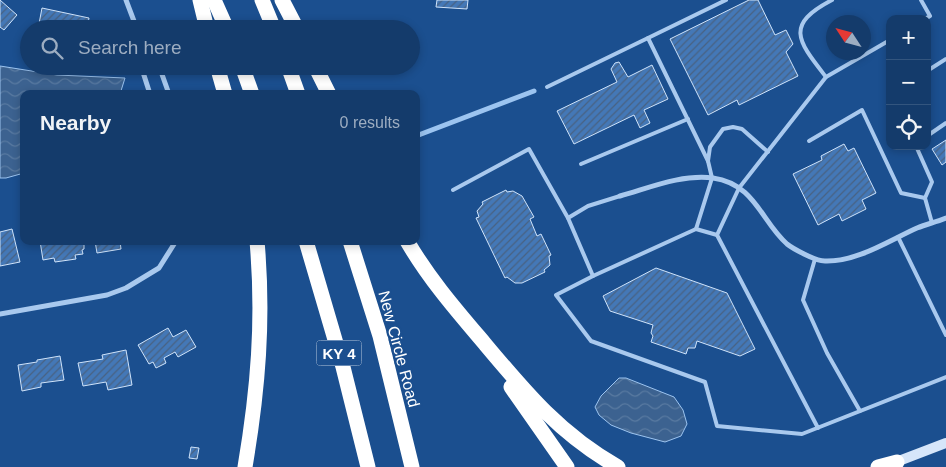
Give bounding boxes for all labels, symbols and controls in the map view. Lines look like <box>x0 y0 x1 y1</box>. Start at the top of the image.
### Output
north arrow <box>826 15 871 60</box>
map controls <box>886 15 931 150</box>
button: + <box>886 15 931 60</box>
search box <box>20 20 420 75</box>
icon: search <box>38 34 66 62</box>
text: Search here <box>78 37 182 58</box>
button: − <box>886 60 931 105</box>
button: locate <box>886 105 931 150</box>
text: Nearby <box>40 111 111 134</box>
text: 0 results <box>340 114 400 131</box>
street label: New Circle Road <box>375 289 423 409</box>
road number: KY 4 <box>316 340 362 366</box>

